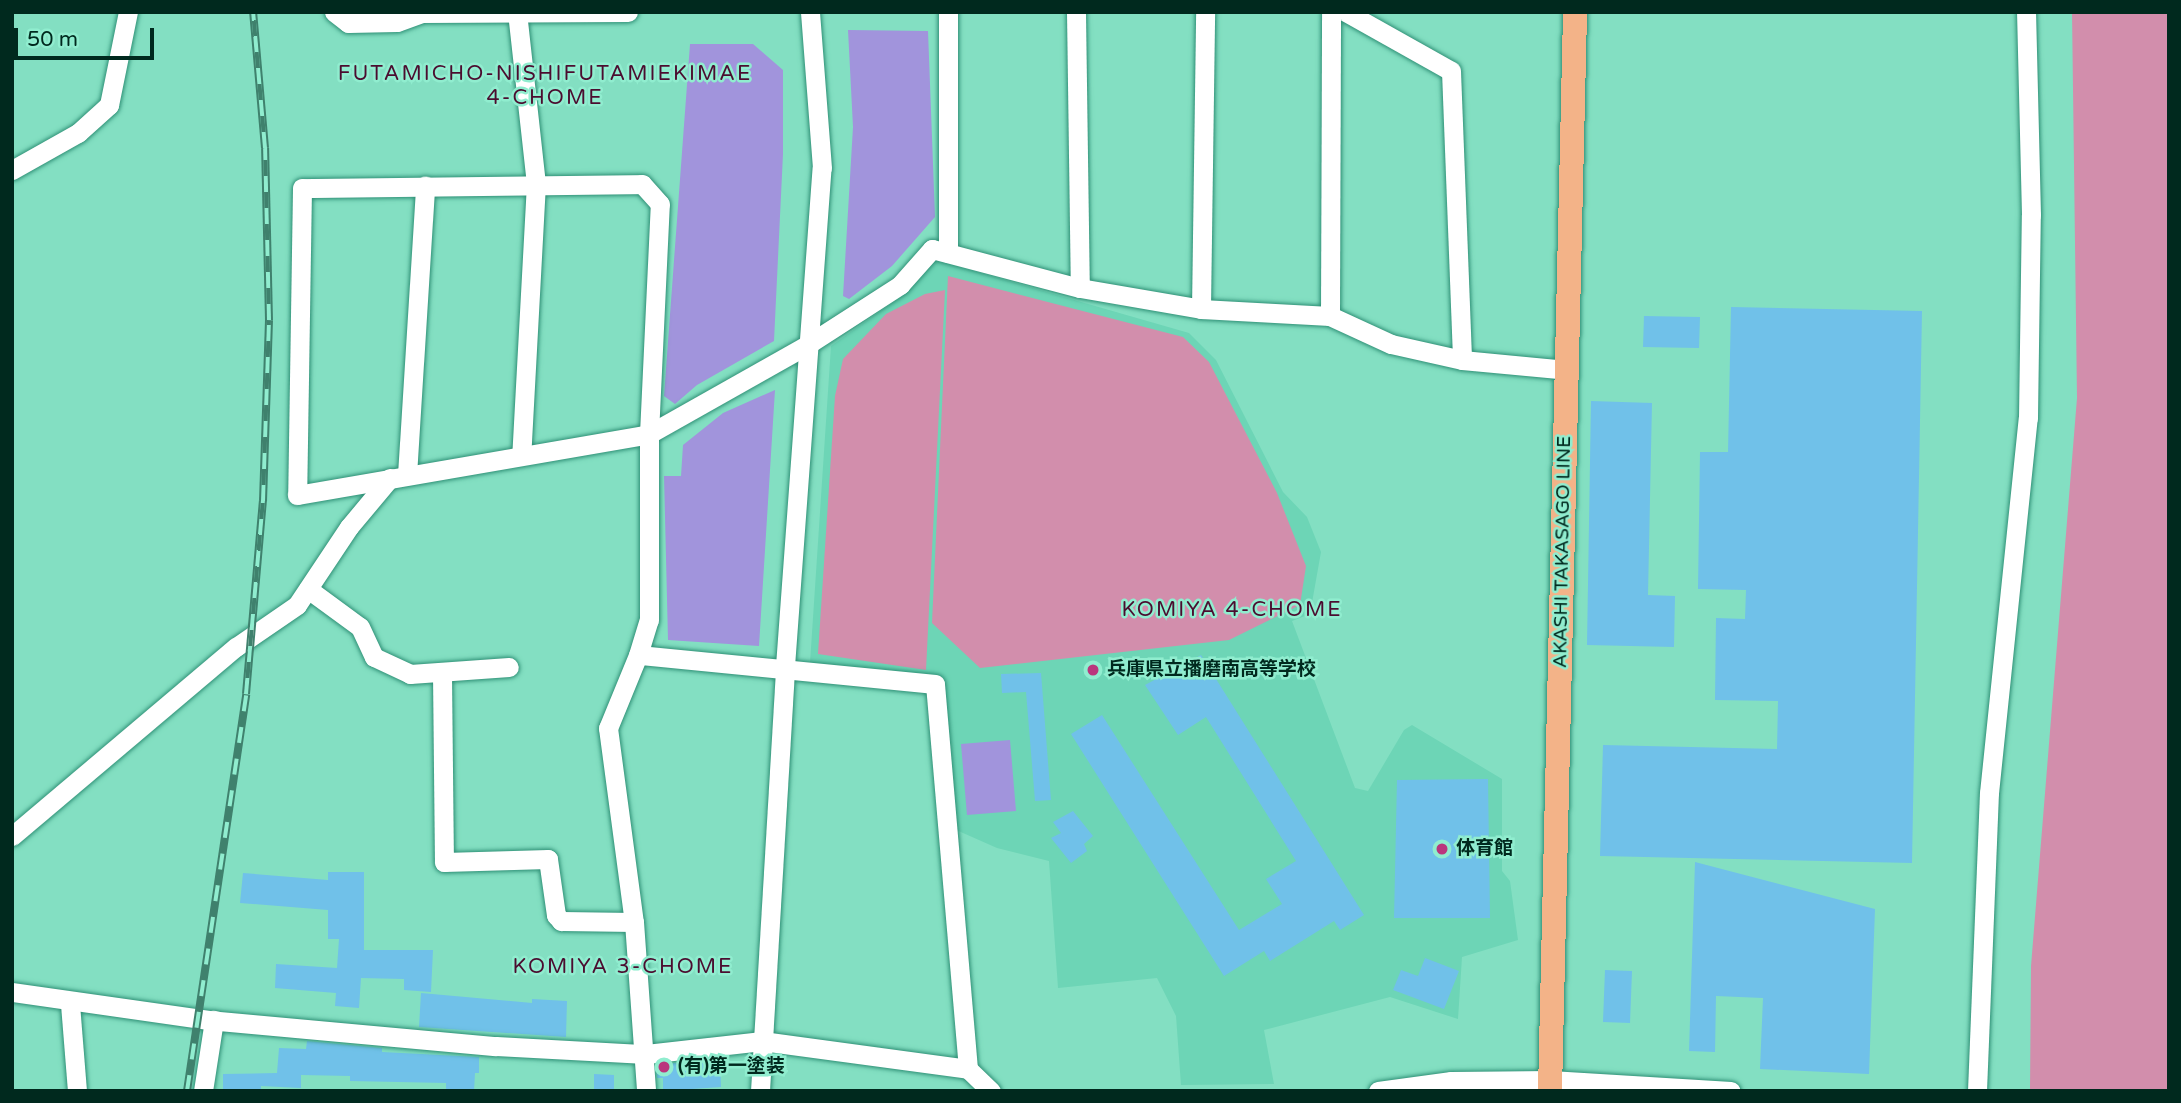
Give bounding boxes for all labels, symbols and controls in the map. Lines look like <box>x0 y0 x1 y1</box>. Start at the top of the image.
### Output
scale bar <box>18 14 158 58</box>
text: 50 m <box>27 27 78 52</box>
district label: FUTAMICHO-NISHIFUTAMIEKIMAE 4-CHOME <box>341 61 749 111</box>
street label: AKASHI TAKASAGO LINE <box>1550 436 1576 668</box>
district label: KOMIYA 4-CHOME <box>1123 597 1341 623</box>
place label: 兵庫県立播磨南高等学校 <box>1107 659 1316 681</box>
marker: 兵庫県立播磨南高等学校 <box>1085 662 1101 678</box>
place label: 体育館 <box>1456 838 1513 860</box>
marker: 体育館 <box>1434 841 1450 857</box>
district label: KOMIYA 3-CHOME <box>514 954 732 980</box>
place label: (有)第一塗装 <box>678 1056 785 1078</box>
marker: (有)第一塗装 <box>656 1059 672 1075</box>

